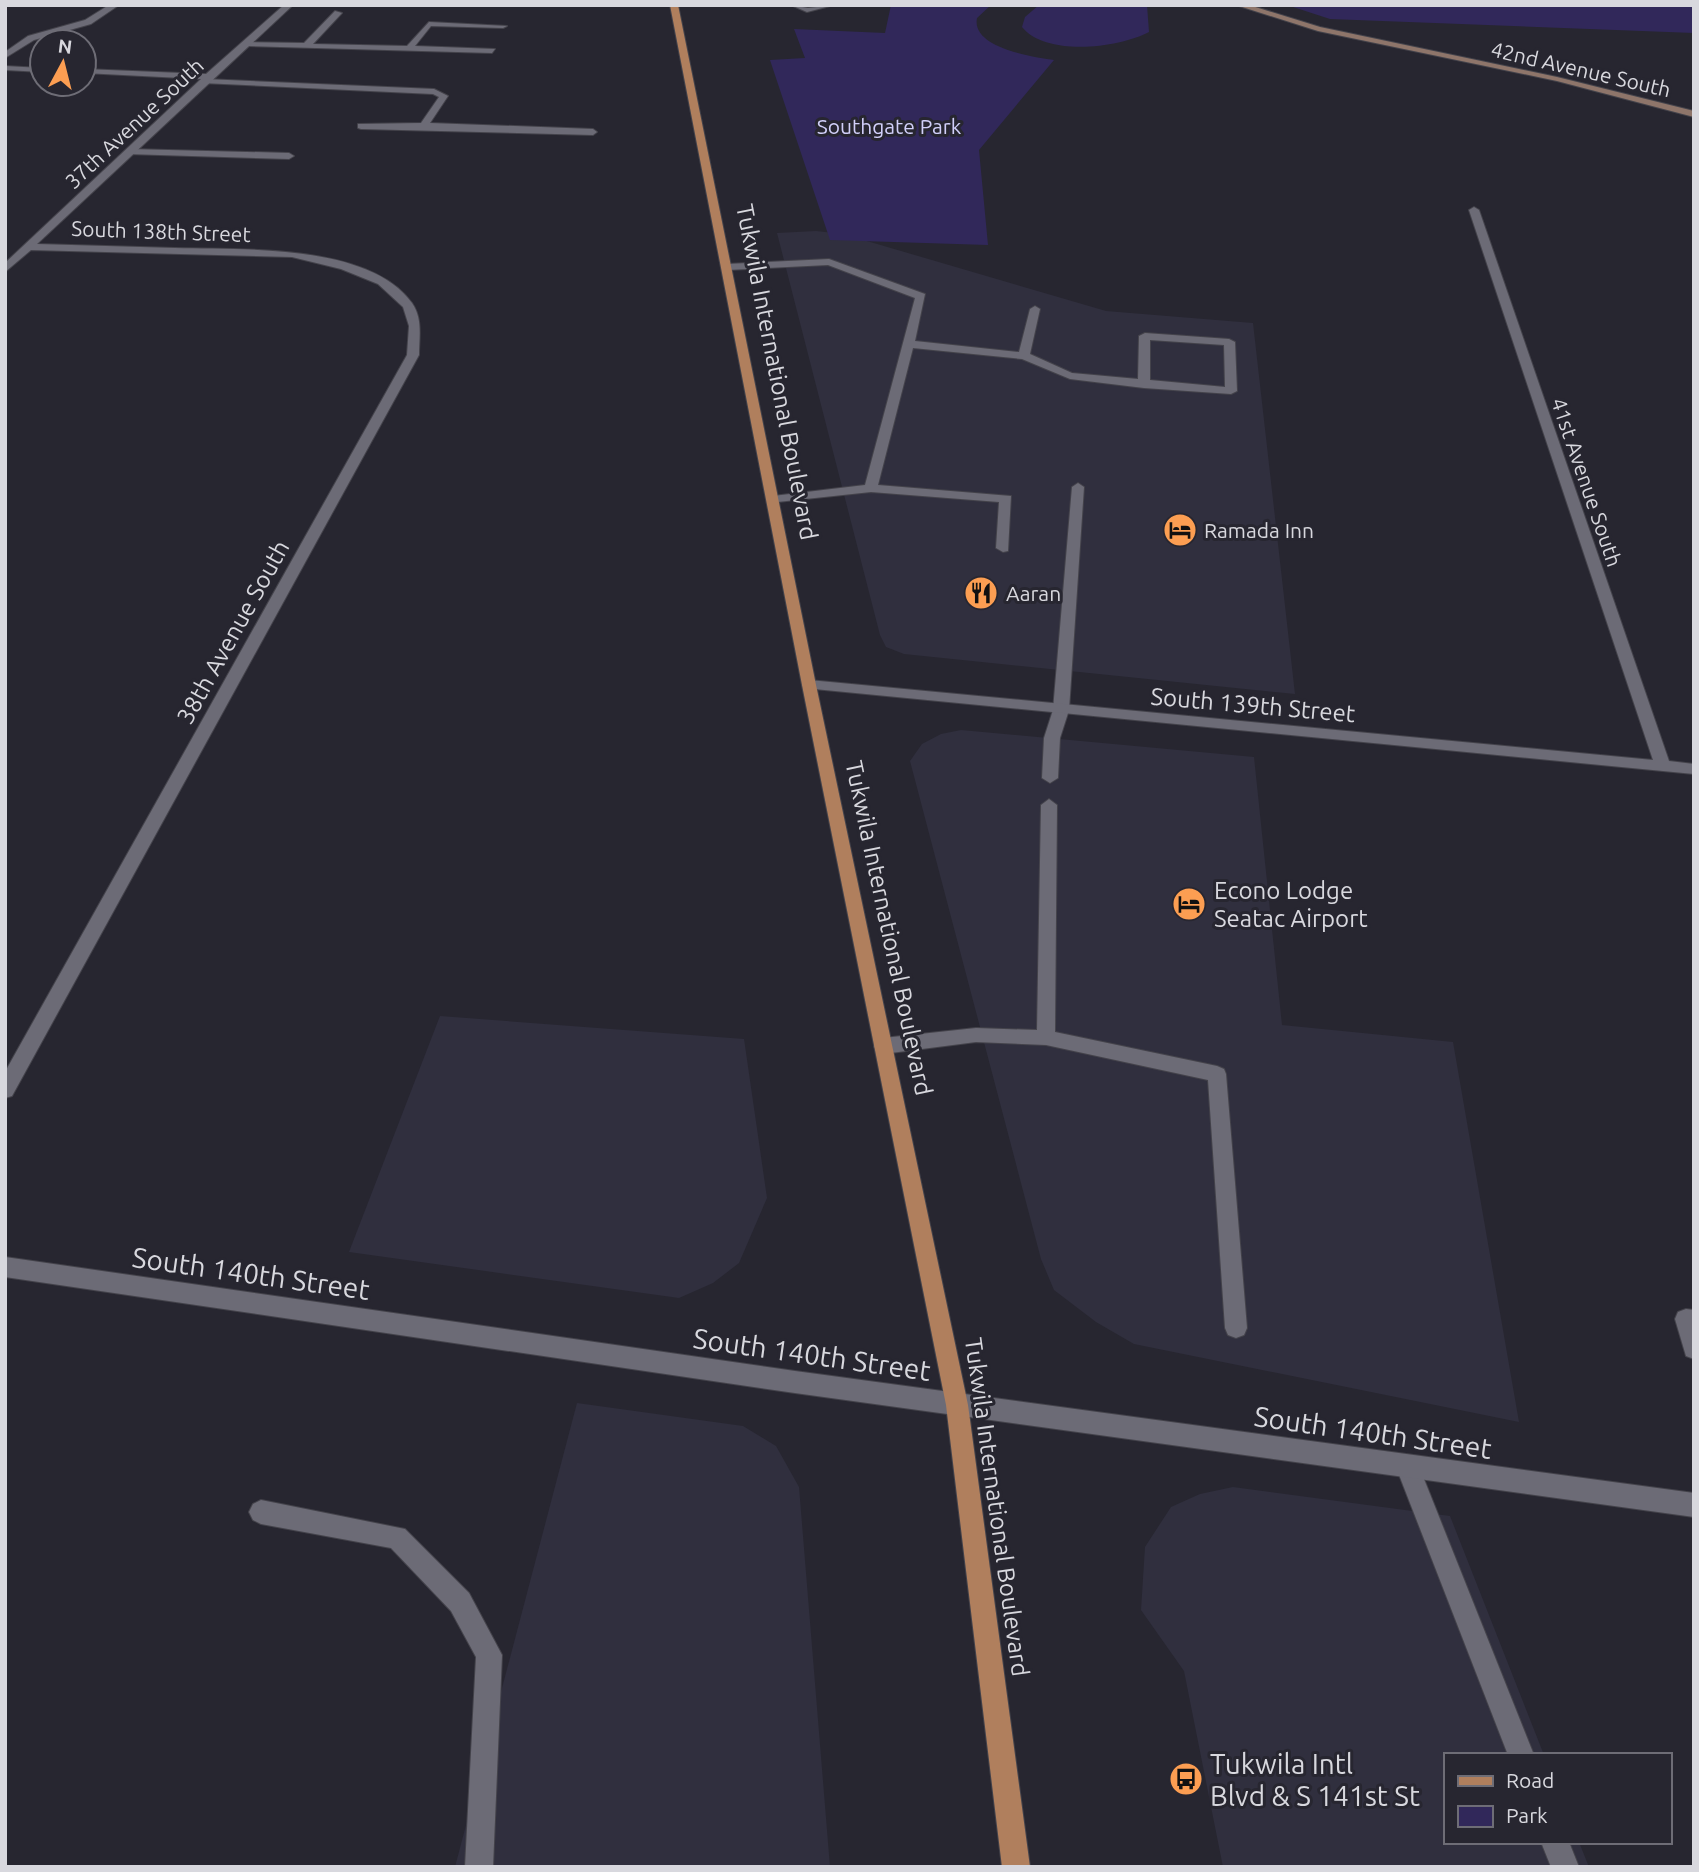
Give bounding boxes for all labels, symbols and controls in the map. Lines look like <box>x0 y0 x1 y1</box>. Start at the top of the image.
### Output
north arrow <box>28 28 98 98</box>
text: N <box>57 34 73 58</box>
street label: 42nd Avenue South <box>1489 37 1673 101</box>
street label: 37th Avenue South <box>60 53 208 193</box>
park label: Southgate Park <box>817 114 962 138</box>
street label: Tukwila International Boulevard <box>731 202 823 542</box>
street label: South 138th Street <box>71 216 251 246</box>
street label: 41st Avenue South <box>1547 394 1627 570</box>
hotel icon: Ramada Inn <box>1161 511 1199 549</box>
place label: Ramada Inn <box>1204 518 1314 542</box>
street label: 38th Avenue South <box>171 536 295 728</box>
restaurant icon: Aaran <box>962 574 1000 612</box>
place label: Aaran <box>1006 581 1061 605</box>
street label: South 139th Street <box>1150 683 1357 727</box>
street label: Tukwila International Boulevard <box>840 758 938 1098</box>
place label: Econo Lodge Seatac Airport <box>1214 877 1368 932</box>
hotel icon: Econo Lodge Seatac Airport <box>1170 885 1208 923</box>
street label: South 140th Street <box>130 1241 372 1305</box>
street label: South 140th Street <box>691 1322 933 1386</box>
street label: Tukwila International Boulevard <box>960 1336 1034 1678</box>
street label: South 140th Street <box>1252 1400 1494 1464</box>
place label: Tukwila Intl Blvd & S 141st St <box>1210 1748 1420 1811</box>
legend <box>1444 1753 1671 1844</box>
bus stop icon: Tukwila Intl Blvd & S 141st St <box>1167 1760 1205 1798</box>
text: Road <box>1506 1768 1554 1792</box>
text: Park <box>1506 1803 1548 1827</box>

